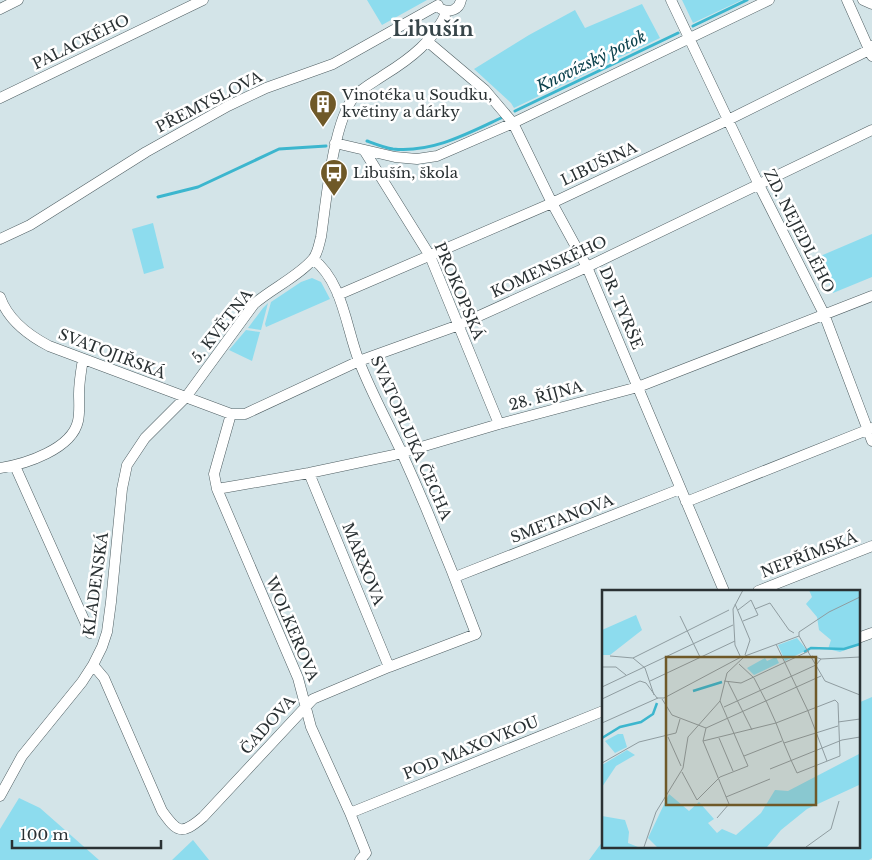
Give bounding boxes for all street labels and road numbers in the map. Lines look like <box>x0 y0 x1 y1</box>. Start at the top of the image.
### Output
street label: PALACKÉHO <box>29 10 132 73</box>
street label: PŘEMYSLOVA <box>152 66 265 136</box>
street label: LIBUŠINA <box>558 137 640 190</box>
street label: ZD. NEJEDLÉHO <box>760 166 839 296</box>
street label: KOMENSKÉHO <box>488 231 610 302</box>
street label: PROKOPSKÁ <box>430 239 489 343</box>
street label: DR. TYRŠE <box>595 264 647 352</box>
street label: 5. KVĚTNA <box>187 285 256 366</box>
street label: SVATOJIŘSKÁ <box>56 324 169 383</box>
street label: SVATOPLUKA ČECHA <box>367 353 456 523</box>
street label: 28. ŘÍJNA <box>507 376 585 414</box>
street label: SMETANOVA <box>508 490 616 547</box>
street label: MARXOVA <box>338 520 389 608</box>
street label: NEPŘÍMSKÁ <box>758 527 860 582</box>
street label: KLADENSKÁ <box>79 530 112 637</box>
street label: WOLKEROVA <box>261 573 323 685</box>
street label: ČADOVA <box>236 691 299 758</box>
street label: POD MAXOVKOU <box>400 712 542 784</box>

